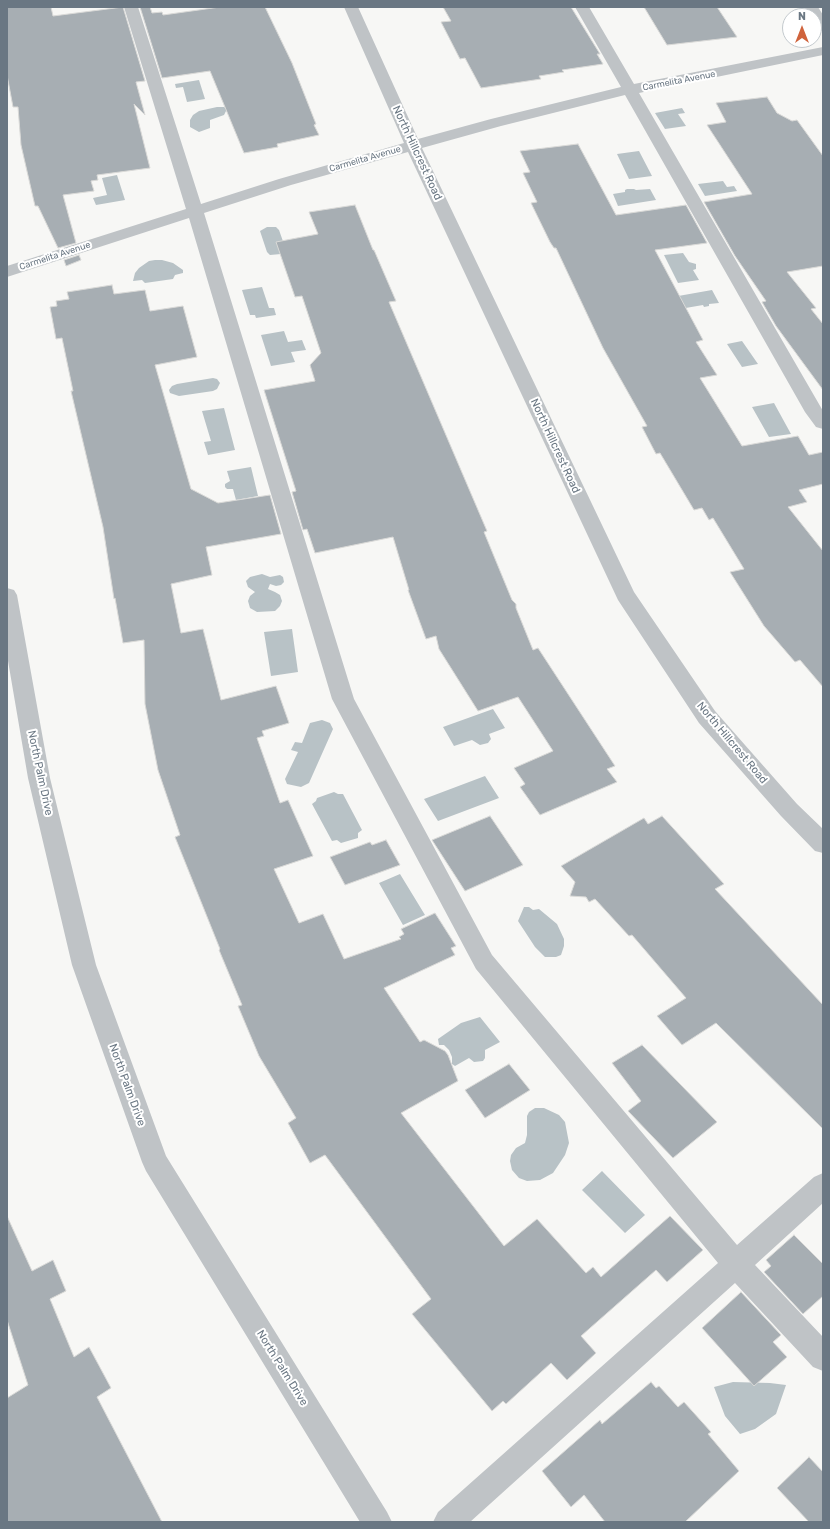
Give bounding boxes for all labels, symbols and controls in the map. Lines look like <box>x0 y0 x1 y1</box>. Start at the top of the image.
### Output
north arrow <box>782 8 822 48</box>
text: N <box>798 10 806 23</box>
street label: Carmelita Avenue <box>642 69 716 93</box>
street label: North Hillcrest Road <box>389 104 445 202</box>
street label: Carmelita Avenue <box>328 144 402 174</box>
street label: Carmelita Avenue <box>18 239 92 273</box>
street label: North Hillcrest Road <box>527 397 583 495</box>
street label: North Hillcrest Road <box>694 699 770 787</box>
street label: North Palm Drive <box>25 729 55 817</box>
street label: North Palm Drive <box>106 1042 148 1128</box>
street label: North Palm Drive <box>253 1328 311 1408</box>

